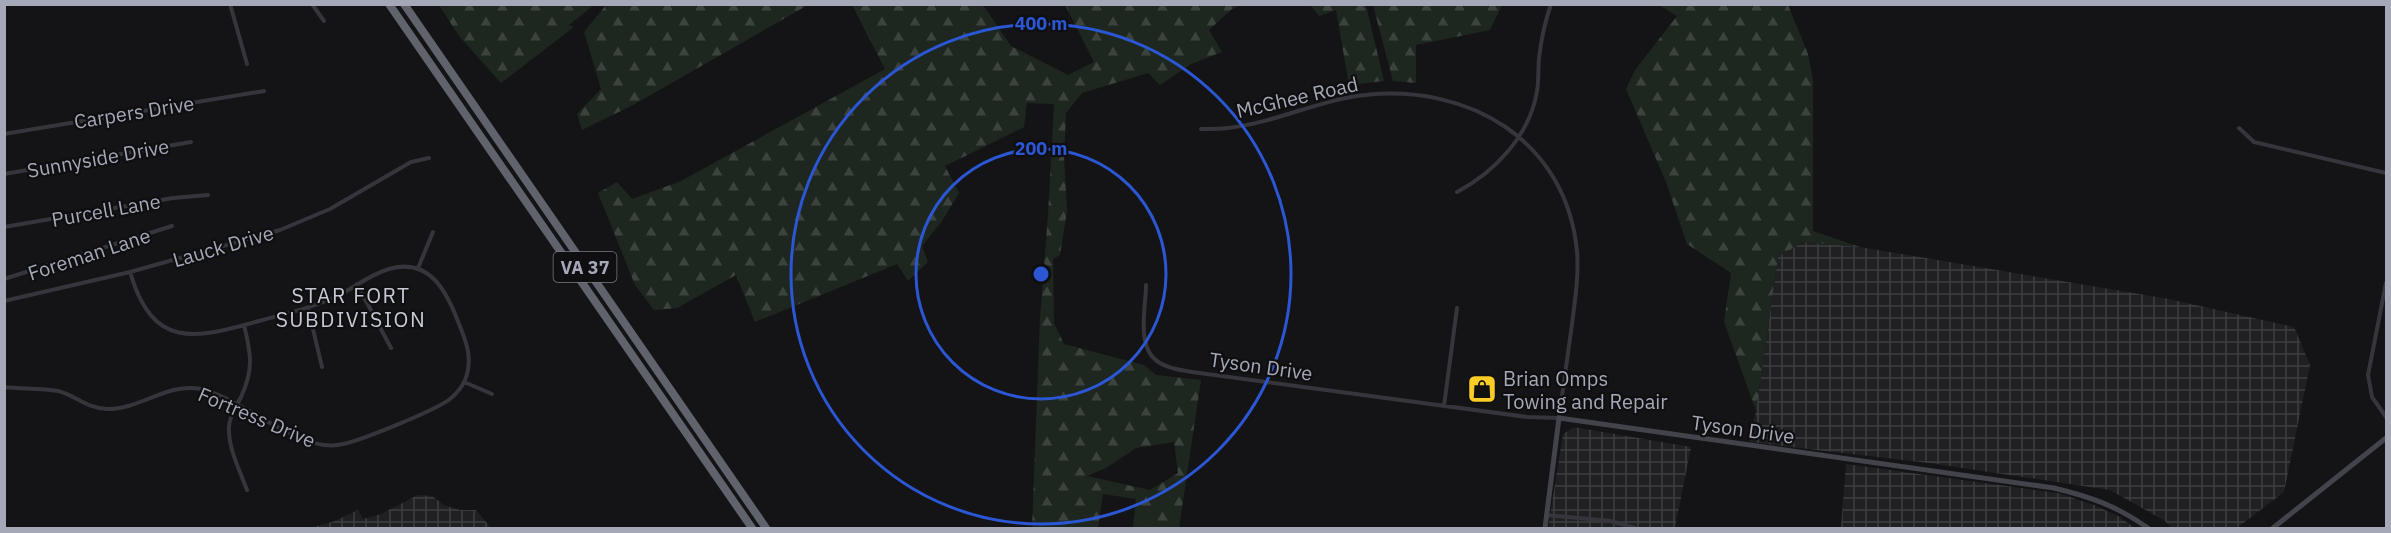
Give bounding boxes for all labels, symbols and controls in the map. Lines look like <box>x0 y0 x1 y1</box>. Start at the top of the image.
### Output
text: 400 m <box>1015 12 1067 35</box>
street label: McGhee Road <box>1233 70 1361 124</box>
street label: Carpers Drive <box>72 89 196 135</box>
street label: Sunnyside Drive <box>25 132 171 184</box>
text: 200 m <box>1015 137 1067 160</box>
street label: Purcell Lane <box>49 187 163 233</box>
street label: Lauck Drive <box>169 219 277 273</box>
street label: Foreman Lane <box>24 221 154 287</box>
road number: VA 37 <box>554 252 616 282</box>
centre of rings <box>1031 264 1051 284</box>
district label: STAR FORT SUBDIVISION <box>276 281 426 333</box>
street label: Tyson Drive <box>1208 345 1314 387</box>
place label: Brian Omps Towing and Repair <box>1503 365 1668 415</box>
shop icon: Brian Omps Towing and Repair <box>1466 373 1498 405</box>
street label: Fortress Drive <box>194 380 320 454</box>
street label: Tyson Drive <box>1690 408 1796 450</box>

